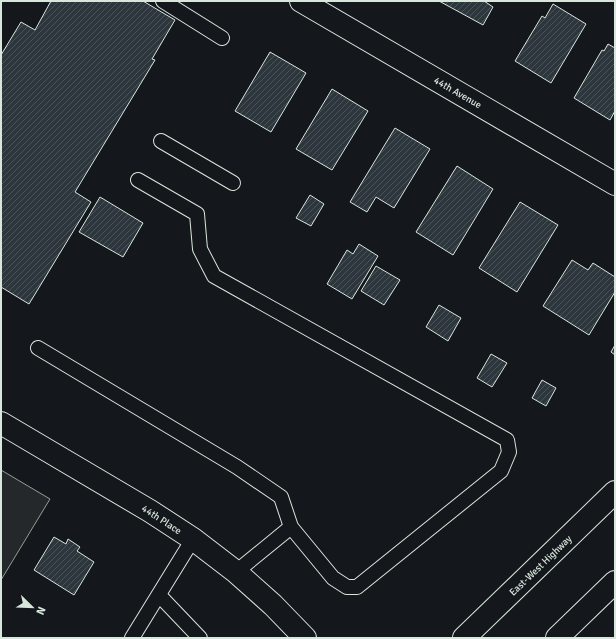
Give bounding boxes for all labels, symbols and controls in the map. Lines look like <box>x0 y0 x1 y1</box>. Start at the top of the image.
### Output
street label: 44th Avenue <box>431 74 484 111</box>
street label: 44th Place <box>139 502 184 537</box>
street label: East-West Highway <box>507 533 575 599</box>
north arrow <box>12 587 52 627</box>
text: N <box>33 605 48 617</box>

